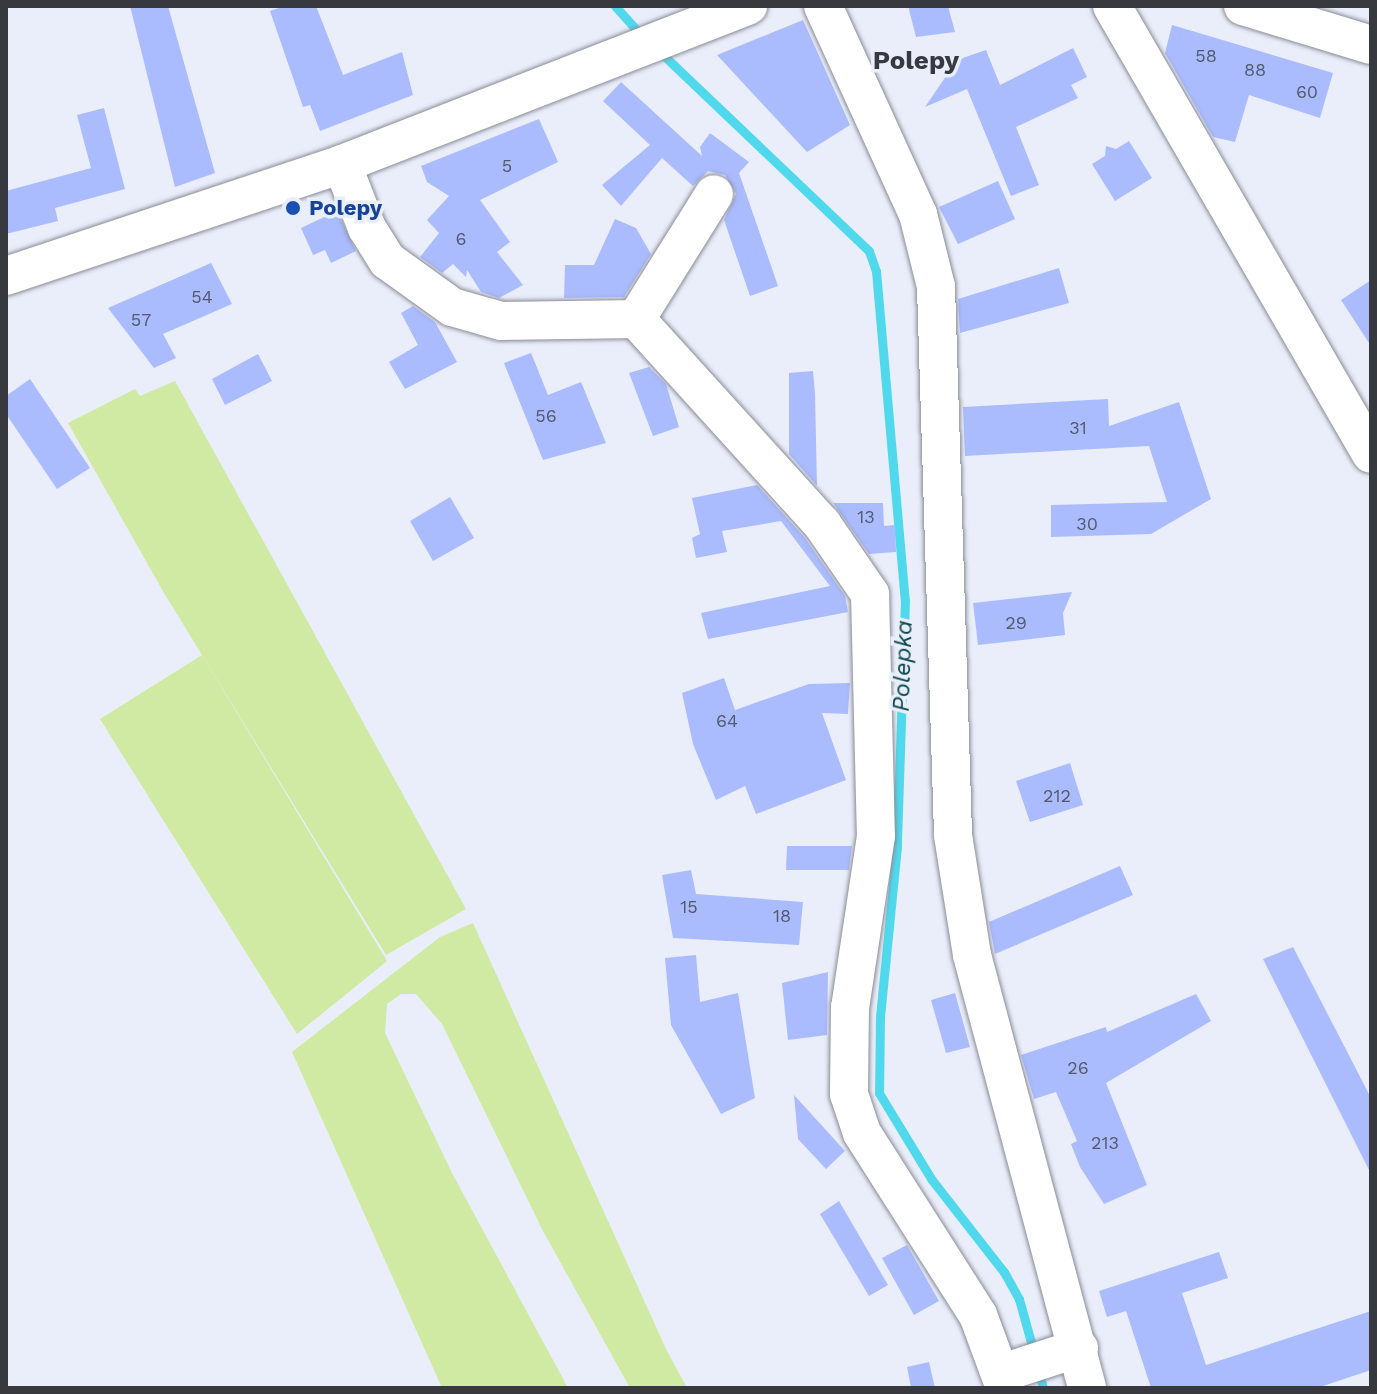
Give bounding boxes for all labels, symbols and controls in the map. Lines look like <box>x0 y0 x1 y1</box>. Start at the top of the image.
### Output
district label: Polepy <box>873 45 959 77</box>
house number: 58 <box>1195 45 1217 67</box>
house number: 88 <box>1244 59 1266 81</box>
house number: 60 <box>1296 81 1318 103</box>
house number: 5 <box>502 155 512 177</box>
place label: Polepy <box>309 195 382 221</box>
marker: Polepy <box>284 199 302 217</box>
house number: 6 <box>456 228 466 250</box>
house number: 54 <box>191 286 213 308</box>
house number: 57 <box>131 309 151 331</box>
house number: 56 <box>535 405 557 427</box>
house number: 31 <box>1069 417 1087 439</box>
house number: 13 <box>857 506 875 528</box>
house number: 30 <box>1076 513 1098 535</box>
house number: 29 <box>1005 612 1027 634</box>
water label: Polepka <box>887 620 919 712</box>
house number: 64 <box>716 710 738 732</box>
house number: 212 <box>1043 785 1071 807</box>
house number: 15 <box>680 896 698 918</box>
house number: 18 <box>773 905 791 927</box>
house number: 26 <box>1067 1057 1089 1079</box>
house number: 213 <box>1091 1132 1119 1154</box>

